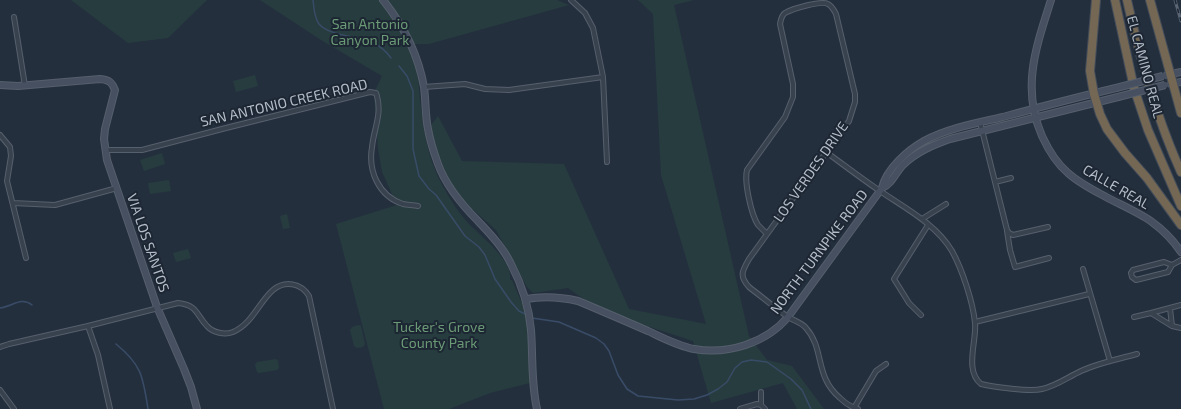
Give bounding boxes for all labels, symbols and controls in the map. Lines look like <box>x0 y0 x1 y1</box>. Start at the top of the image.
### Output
street label: EL CAMINO REAL <box>1123 14 1167 120</box>
park label: San Antonio Canyon Park <box>331 16 409 48</box>
street label: SAN ANTONIO CREEK ROAD <box>199 76 369 130</box>
street label: LOS VERDES DRIVE <box>770 119 852 225</box>
street label: CALLE REAL <box>1080 161 1152 213</box>
street label: NORTH TURNPIKE ROAD <box>767 187 871 317</box>
street label: VIA LOS SANTOS <box>123 192 173 294</box>
park label: Tucker's Grove County Park <box>393 319 485 352</box>

